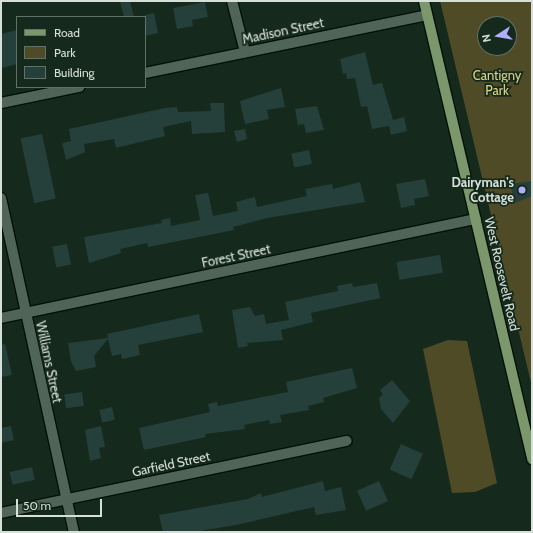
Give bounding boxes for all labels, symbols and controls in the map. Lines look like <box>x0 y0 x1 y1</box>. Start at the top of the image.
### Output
street label: Madison Street <box>241 15 325 47</box>
legend <box>16 16 146 88</box>
north arrow <box>477 16 517 56</box>
text: Road <box>54 25 80 40</box>
text: N <box>479 33 494 44</box>
text: Park <box>54 45 76 60</box>
text: Building <box>54 65 95 80</box>
park label: Cantigny Park <box>473 68 521 99</box>
place label: Dairyman's Cottage <box>451 175 514 206</box>
marker: Dairyman's Cottage <box>517 185 527 195</box>
street label: West Roosevelt Road <box>481 216 523 332</box>
street label: Forest Street <box>200 241 272 271</box>
street label: Williams Street <box>33 320 65 404</box>
street label: Garfield Street <box>131 448 211 480</box>
scale bar <box>18 491 104 517</box>
text: 50 m <box>23 498 51 513</box>

